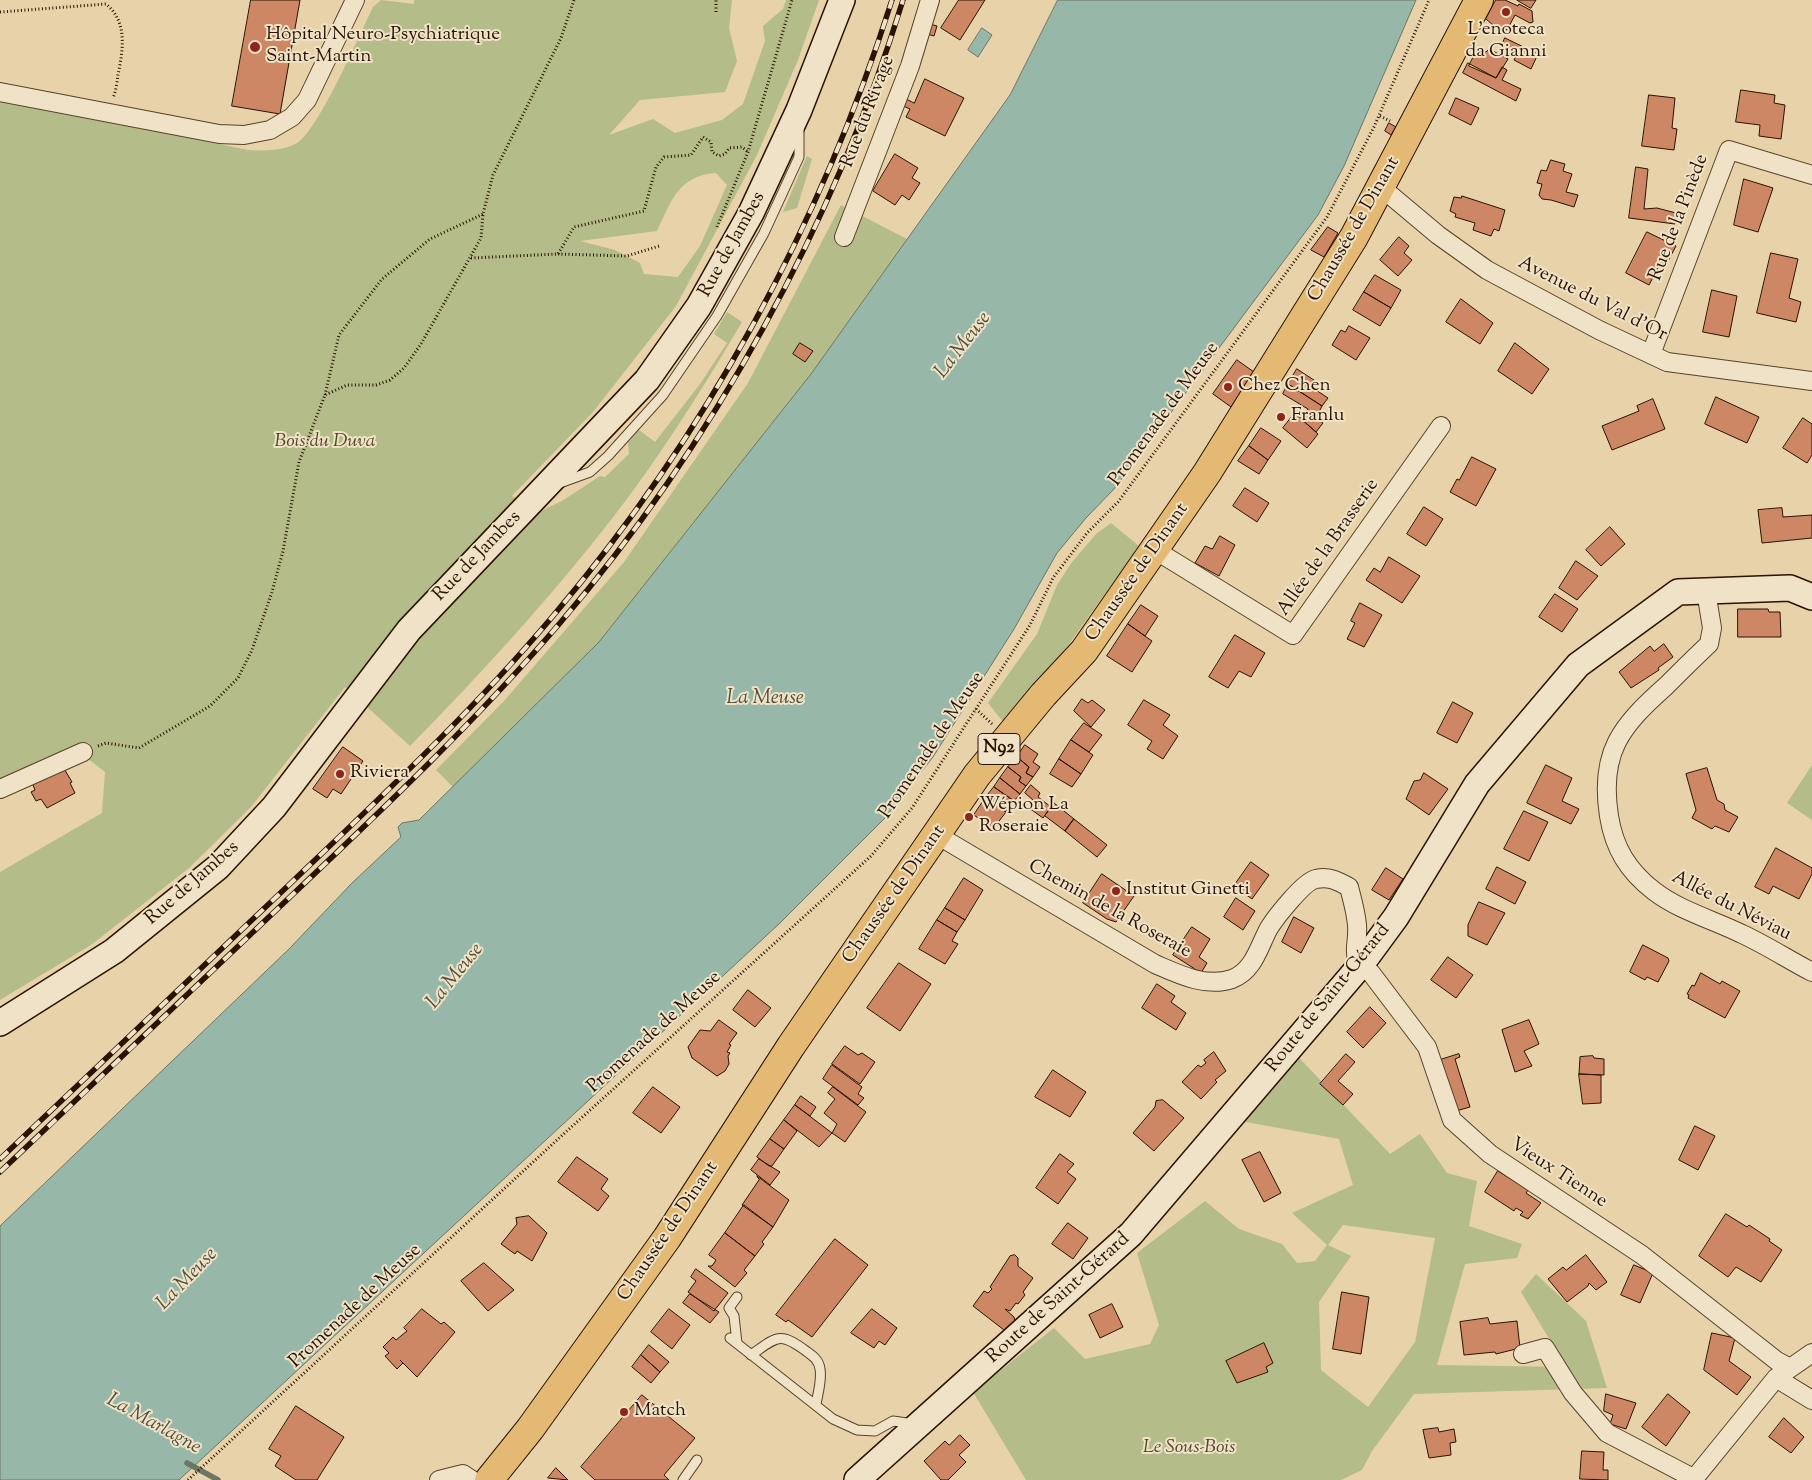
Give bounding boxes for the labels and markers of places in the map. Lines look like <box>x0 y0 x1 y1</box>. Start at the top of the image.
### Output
marker: L'enoteca da Gianni <box>1500 6 1512 18</box>
place label: L'enoteca da Gianni <box>1465 20 1547 64</box>
place label: Hôpital Neuro-Psychiatrique Saint-Martin <box>266 25 500 69</box>
marker: Hôpital Neuro-Psychiatrique Saint-Martin <box>248 40 262 54</box>
place label: Chez Chen <box>1238 376 1331 398</box>
marker: Chez Chen <box>1222 381 1234 393</box>
place label: Franlu <box>1291 406 1344 428</box>
marker: Franlu <box>1275 411 1287 423</box>
place label: Riviera <box>350 763 409 785</box>
marker: Riviera <box>334 768 346 780</box>
place label: Wépion La Roseraie <box>979 795 1069 839</box>
marker: Wépion La Roseraie <box>963 811 975 823</box>
place label: Institut Ginetti <box>1126 880 1250 902</box>
marker: Institut Ginetti <box>1110 885 1122 897</box>
place label: Match <box>634 1401 686 1423</box>
marker: Match <box>618 1406 630 1418</box>

